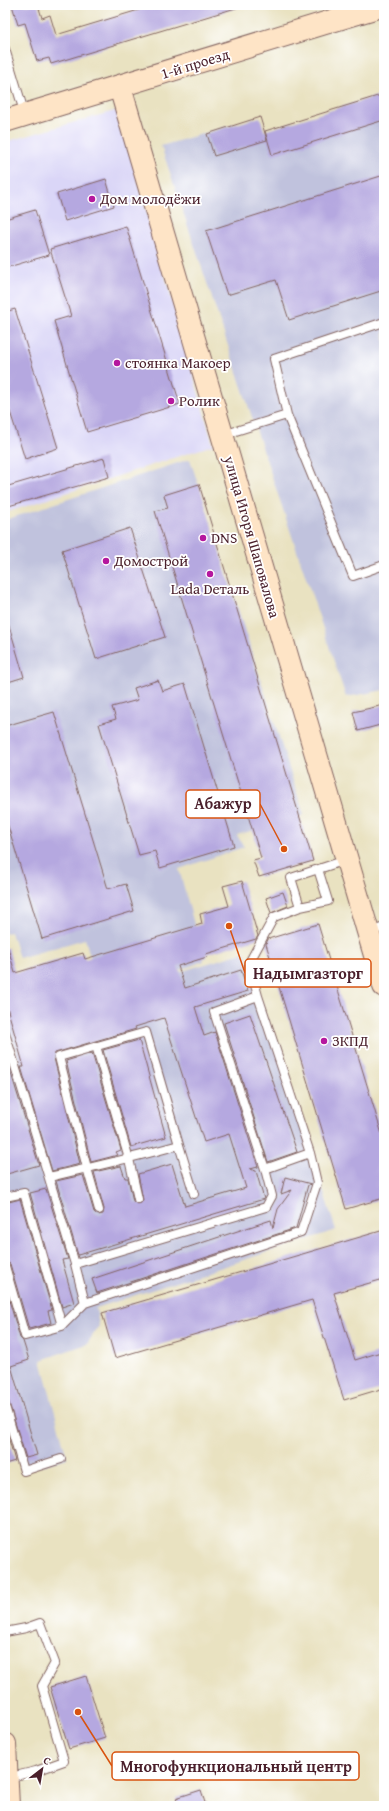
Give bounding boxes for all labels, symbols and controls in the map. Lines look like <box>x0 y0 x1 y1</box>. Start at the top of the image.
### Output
street label: 1-й проезд <box>158 43 232 84</box>
place label: Дом молодёжи <box>99 188 201 209</box>
marker: Дом молодёжи <box>87 194 97 204</box>
place label: стоянка Макоер <box>125 352 231 373</box>
marker: стоянка Макоер <box>112 358 122 368</box>
place label: Ролик <box>179 390 220 411</box>
marker: Ролик <box>166 396 176 406</box>
street label: улица Игоря Шаповалова <box>219 452 286 621</box>
place label: DNS <box>211 527 237 548</box>
marker: DNS <box>198 533 208 543</box>
place label: Домострой <box>113 550 188 571</box>
marker: Домострой <box>101 556 111 566</box>
marker: Lada Dеталь <box>205 569 215 579</box>
place label: Lada Dеталь <box>171 578 249 599</box>
callout: Абажур <box>186 790 260 818</box>
text: Абажур <box>194 791 252 815</box>
callout: Надымгазторг <box>245 959 371 987</box>
text: Надымгазторг <box>253 961 364 985</box>
place label: ЗКПД <box>332 1030 369 1051</box>
marker: ЗКПД <box>319 1036 329 1046</box>
north arrow <box>22 1749 62 1789</box>
text: С <box>40 1752 54 1769</box>
callout: Многофункциональный центр <box>112 1752 359 1780</box>
text: Многофункциональный центр <box>120 1754 352 1778</box>

